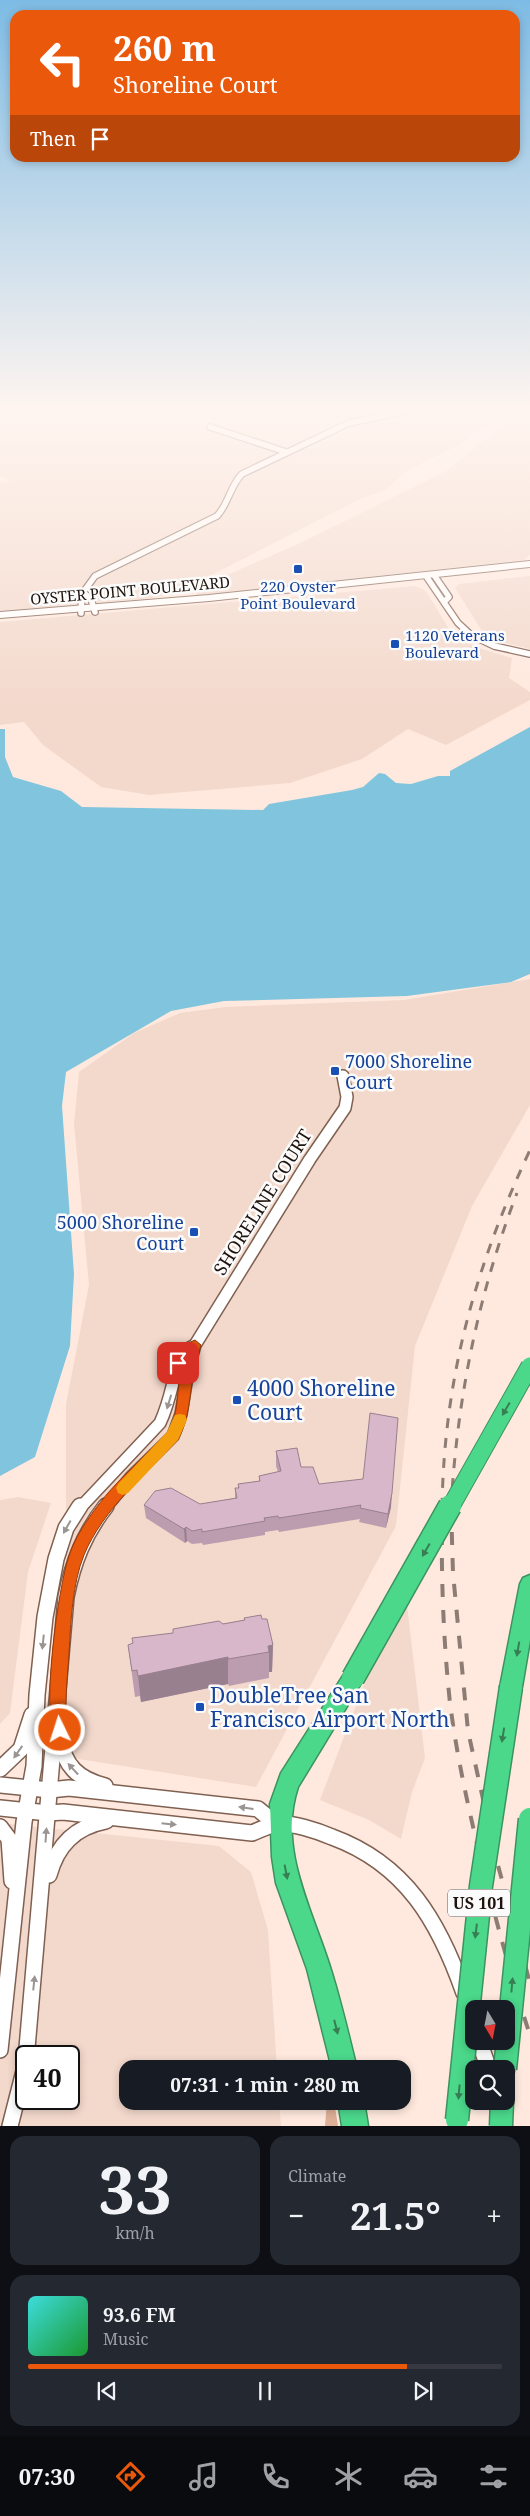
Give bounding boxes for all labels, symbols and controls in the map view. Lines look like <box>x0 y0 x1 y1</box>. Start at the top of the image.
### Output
text: 260 m <box>113 24 216 71</box>
icon: left <box>30 30 95 95</box>
text: Shoreline Court <box>113 69 278 99</box>
icon: arrive <box>86 125 114 153</box>
text: Then <box>30 126 76 152</box>
marker: 220 Oyster Point Boulevard <box>292 563 304 575</box>
street label: OYSTER POINT BOULEVARD <box>29 571 231 609</box>
place label: 220 Oyster Point Boulevard <box>240 576 356 613</box>
place label: 1120 Veterans Boulevard <box>405 625 505 662</box>
marker: 1120 Veterans Boulevard <box>389 638 401 650</box>
place label: 7000 Shoreline Court <box>345 1049 472 1094</box>
marker: 7000 Shoreline Court <box>329 1065 341 1077</box>
street label: SHORELINE COURT <box>207 1125 317 1279</box>
place label: 5000 Shoreline Court <box>57 1210 184 1255</box>
marker: 5000 Shoreline Court <box>188 1226 200 1238</box>
pin <box>157 1342 199 1384</box>
icon: arrive <box>164 1349 192 1377</box>
place label: 4000 Shoreline Court <box>247 1374 395 1426</box>
one-way arrow <box>164 1394 172 1409</box>
marker: 4000 Shoreline Court <box>231 1394 243 1406</box>
one-way arrow <box>502 1401 510 1416</box>
one-way arrow <box>63 1520 72 1533</box>
one-way arrow <box>421 1543 430 1556</box>
one-way arrow <box>39 1634 47 1650</box>
one-way arrow <box>513 1642 521 1658</box>
place label: DoubleTree San Francisco Airport North <box>210 1681 450 1733</box>
marker: DoubleTree San Francisco Airport North <box>194 1701 206 1713</box>
position arrow <box>33 1703 85 1755</box>
one-way arrow <box>499 1728 507 1744</box>
one-way arrow <box>13 1745 23 1759</box>
one-way arrow <box>67 1764 79 1776</box>
one-way arrow <box>238 1803 254 1811</box>
one-way arrow <box>162 1820 178 1828</box>
one-way arrow <box>43 1826 51 1842</box>
one-way arrow <box>283 1865 291 1881</box>
road number: US 101 <box>448 1890 510 1916</box>
one-way arrow <box>472 1923 480 1939</box>
one-way arrow <box>30 1974 38 1990</box>
one-way arrow <box>508 1977 516 1993</box>
north arrow <box>465 2000 515 2050</box>
map controls <box>465 2000 515 2110</box>
one-way arrow <box>332 2020 340 2035</box>
speed limit sign: 40 <box>15 2045 80 2110</box>
button: search <box>465 2060 515 2110</box>
text: 07:31 · 1 min · 280 m <box>170 2072 360 2098</box>
one-way arrow <box>455 2085 463 2101</box>
text: 33 <box>98 2145 172 2233</box>
text: Climate <box>288 2165 346 2187</box>
text: 21.5° <box>350 2189 441 2241</box>
text: − <box>288 2196 304 2234</box>
text: + <box>486 2196 502 2234</box>
text: km/h <box>115 2222 155 2244</box>
text: 93.6 FM <box>103 2302 176 2328</box>
text: Music <box>103 2328 148 2350</box>
icon: previous <box>93 2377 121 2405</box>
icon: pause <box>251 2377 279 2405</box>
icon: next <box>409 2377 437 2405</box>
icon: directions <box>113 2459 148 2494</box>
icon: music <box>186 2459 221 2494</box>
icon: phone <box>258 2459 293 2494</box>
icon: climate <box>331 2459 366 2494</box>
icon: car <box>403 2459 438 2494</box>
icon: filters <box>476 2459 511 2494</box>
text: 07:30 <box>19 2461 75 2491</box>

